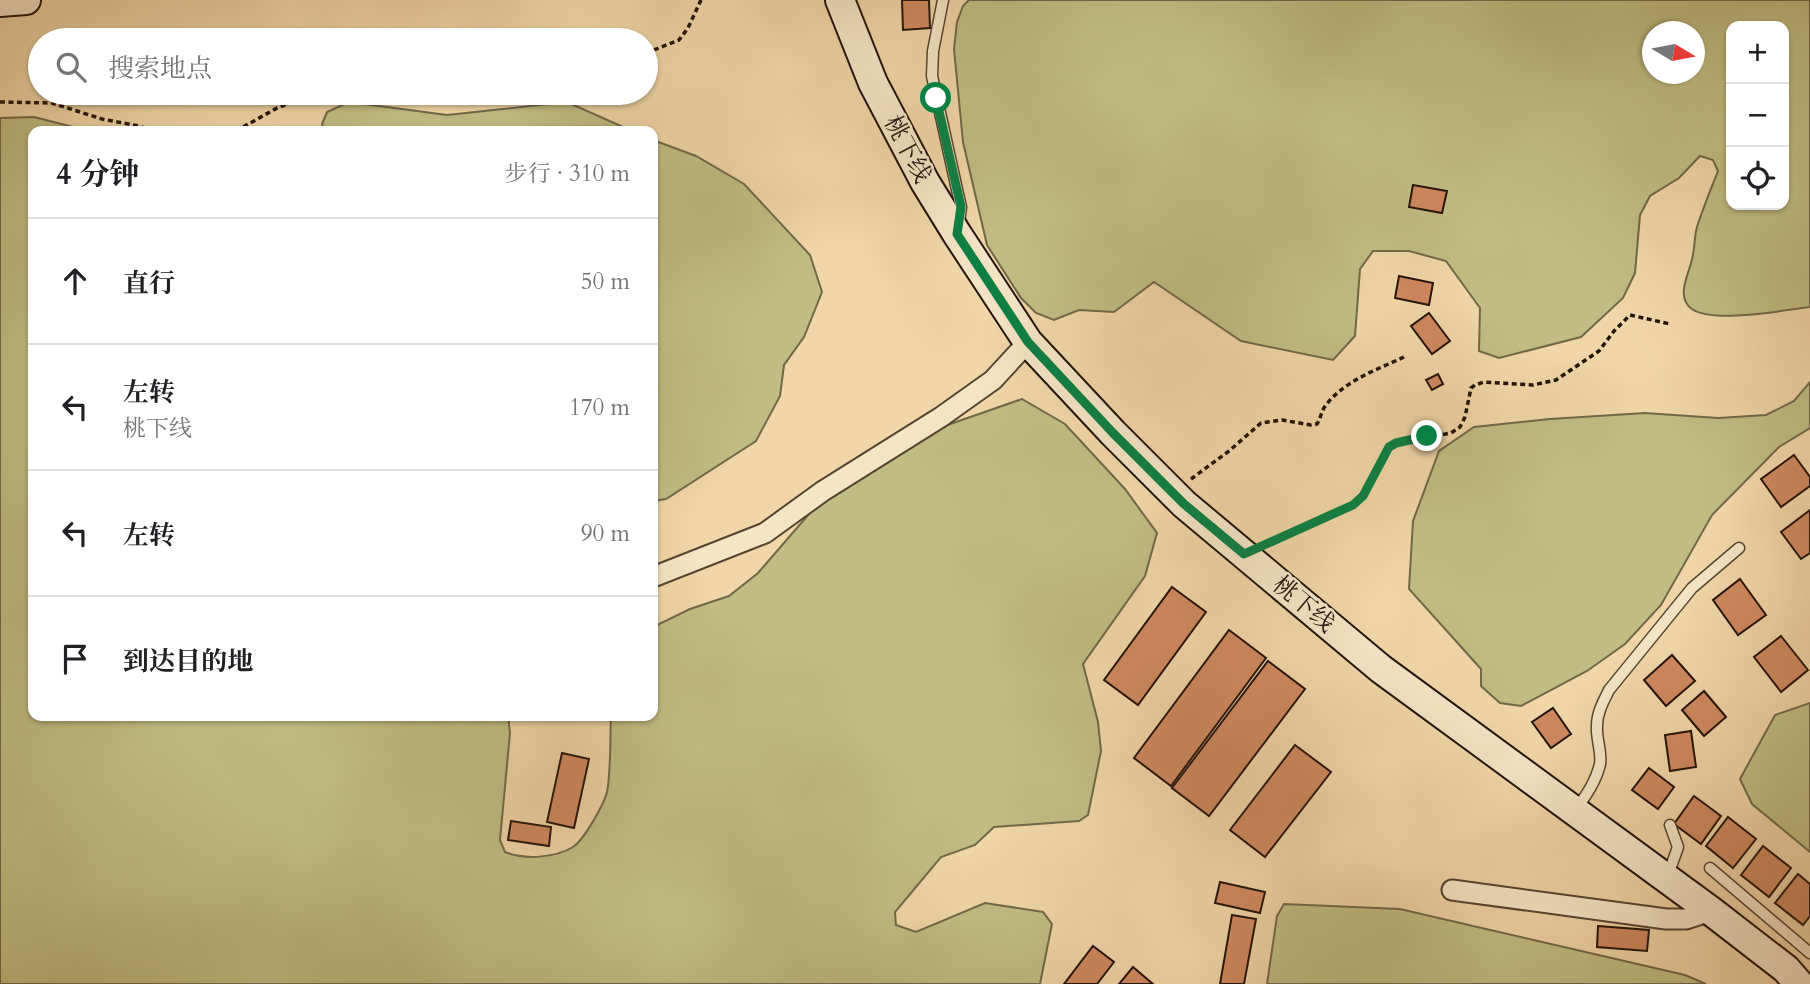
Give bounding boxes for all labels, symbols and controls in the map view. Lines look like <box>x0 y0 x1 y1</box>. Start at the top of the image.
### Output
north arrow <box>1642 21 1705 84</box>
map controls <box>1726 21 1789 210</box>
button: + <box>1726 21 1789 84</box>
search box <box>28 28 658 105</box>
icon: search <box>52 48 90 86</box>
text: 搜索地点 <box>108 51 212 86</box>
route start <box>920 82 951 113</box>
button: − <box>1726 84 1789 147</box>
street label: 桃下线 <box>876 110 939 189</box>
button: locate <box>1726 147 1789 210</box>
text: 4 分钟 <box>56 154 139 195</box>
text: 步行 · 310 m <box>505 158 630 189</box>
icon: ahead <box>56 262 94 300</box>
text: 直行 <box>123 266 175 301</box>
text: 50 m <box>581 266 630 297</box>
text: 左转 <box>123 375 175 410</box>
icon: left <box>56 388 94 426</box>
text: 170 m <box>569 392 630 423</box>
text: 桃下线 <box>123 413 192 444</box>
route end <box>1411 420 1442 451</box>
icon: left <box>56 514 94 552</box>
text: 左转 <box>123 518 175 553</box>
text: 90 m <box>581 518 630 549</box>
street label: 桃下线 <box>1265 569 1342 640</box>
icon: arrive <box>56 640 94 678</box>
text: 到达目的地 <box>123 644 253 679</box>

